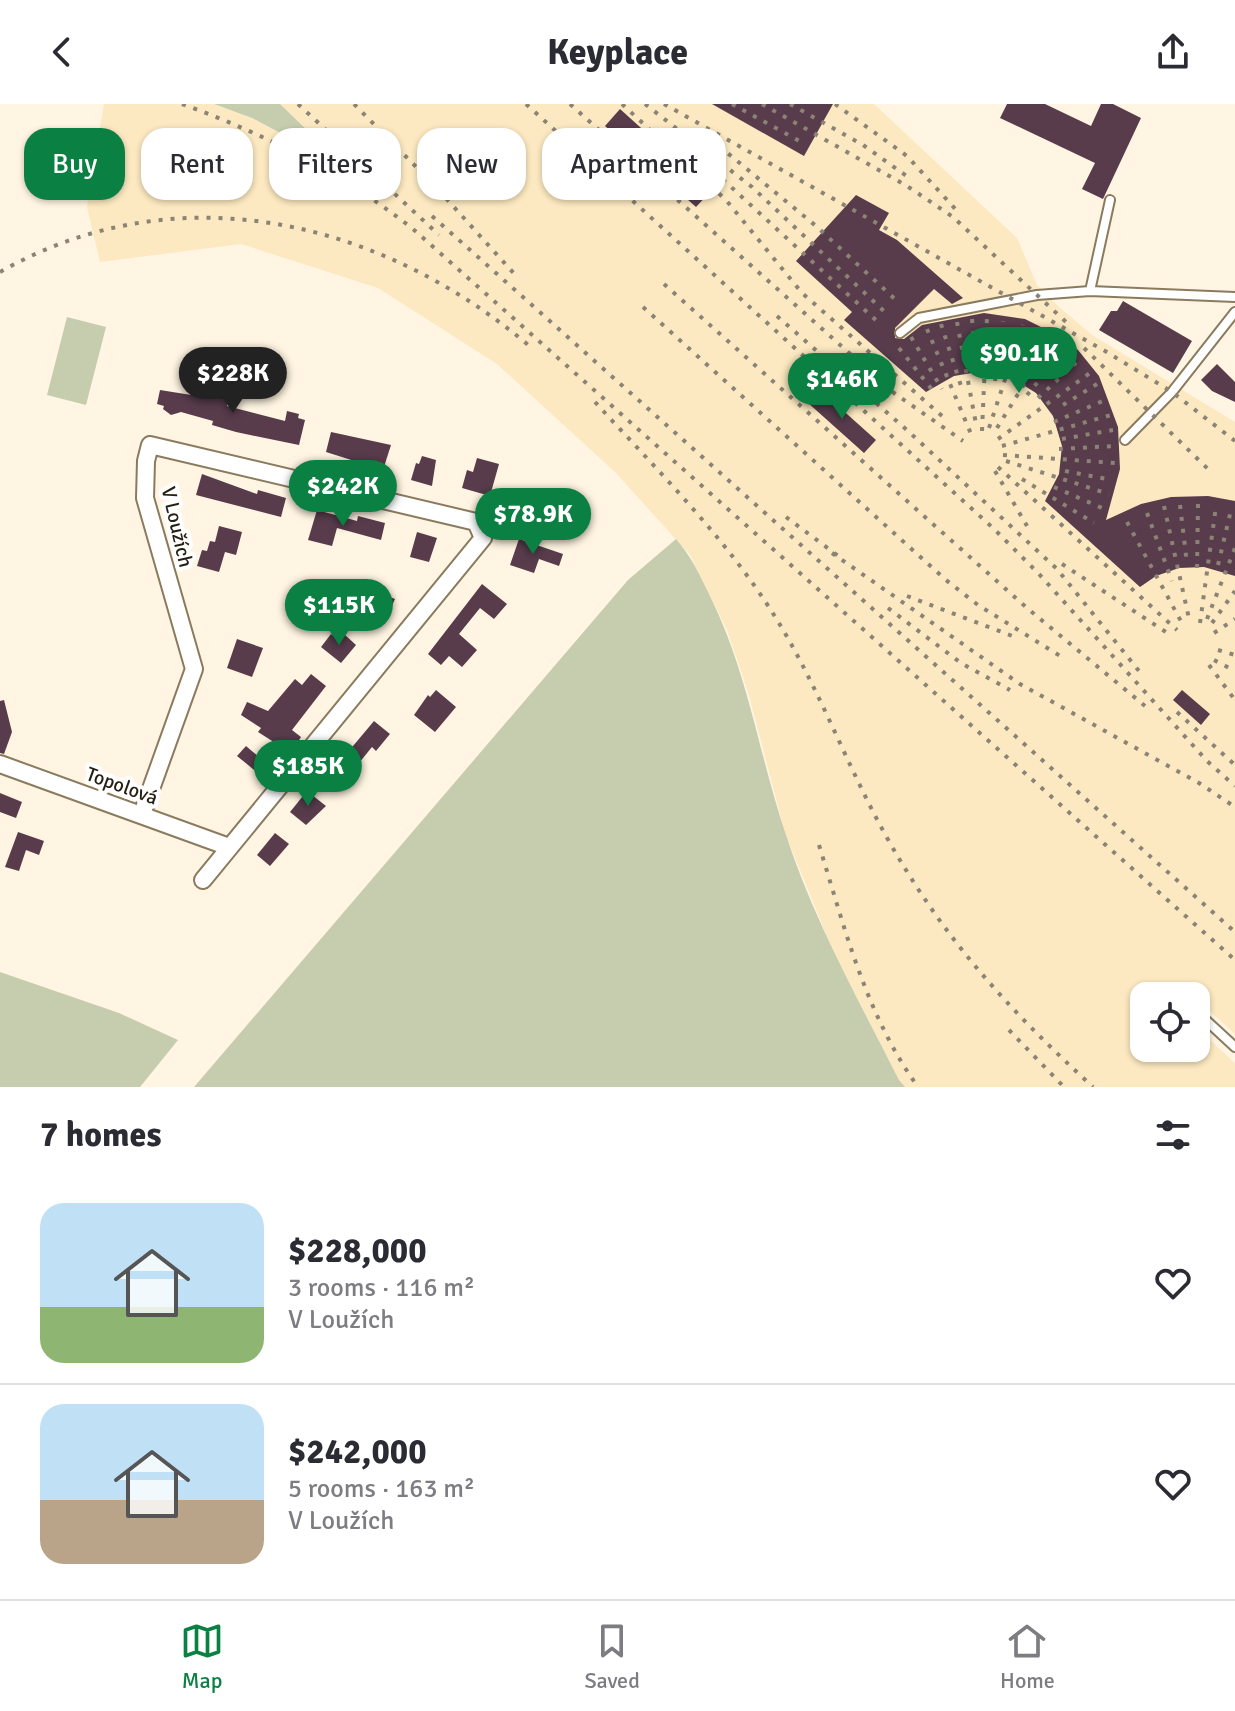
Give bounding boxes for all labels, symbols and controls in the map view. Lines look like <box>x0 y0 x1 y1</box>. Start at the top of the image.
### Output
icon: back <box>40 30 84 74</box>
text: Keyplace <box>547 30 688 75</box>
icon: share <box>1151 30 1195 74</box>
chip: Buy <box>24 128 125 200</box>
chip: Rent <box>141 128 253 200</box>
chip: Filters <box>269 128 401 200</box>
chip: New <box>417 128 526 200</box>
chip: Apartment <box>542 128 726 200</box>
pin: $90.1K <box>954 327 1084 395</box>
text: $90.1K <box>979 337 1059 369</box>
pin: $228K <box>177 347 289 415</box>
pin: $146K <box>786 353 898 421</box>
text: $228K <box>197 357 269 389</box>
text: $146K <box>806 363 878 395</box>
pin: $242K <box>287 460 399 528</box>
text: $242K <box>307 470 379 502</box>
street label: V Loužích <box>156 484 198 570</box>
pin: $78.9K <box>468 488 598 556</box>
text: $78.9K <box>493 498 573 530</box>
pin: $115K <box>283 579 395 647</box>
text: $115K <box>303 589 375 621</box>
pin: $185K <box>252 740 364 808</box>
text: $185K <box>272 750 344 782</box>
street label: Topolová <box>83 761 161 811</box>
map controls <box>1130 982 1210 1062</box>
button: locate <box>1130 982 1210 1062</box>
icon: filters <box>1151 1113 1195 1157</box>
text: 7 homes <box>40 1114 161 1156</box>
text: $228,000 <box>288 1230 427 1272</box>
icon: home <box>104 1235 200 1331</box>
icon: heart <box>1151 1261 1195 1305</box>
text: 3 rooms · 116 m² <box>288 1272 475 1304</box>
text: V Loužích <box>288 1304 394 1336</box>
text: $242,000 <box>288 1431 427 1473</box>
icon: home <box>104 1436 200 1532</box>
icon: heart <box>1151 1462 1195 1506</box>
text: 5 rooms · 163 m² <box>288 1473 475 1505</box>
text: V Loužích <box>288 1505 394 1537</box>
tab: Map <box>180 1619 224 1694</box>
tab: Saved <box>584 1619 640 1694</box>
tab: Home <box>1000 1619 1055 1694</box>

